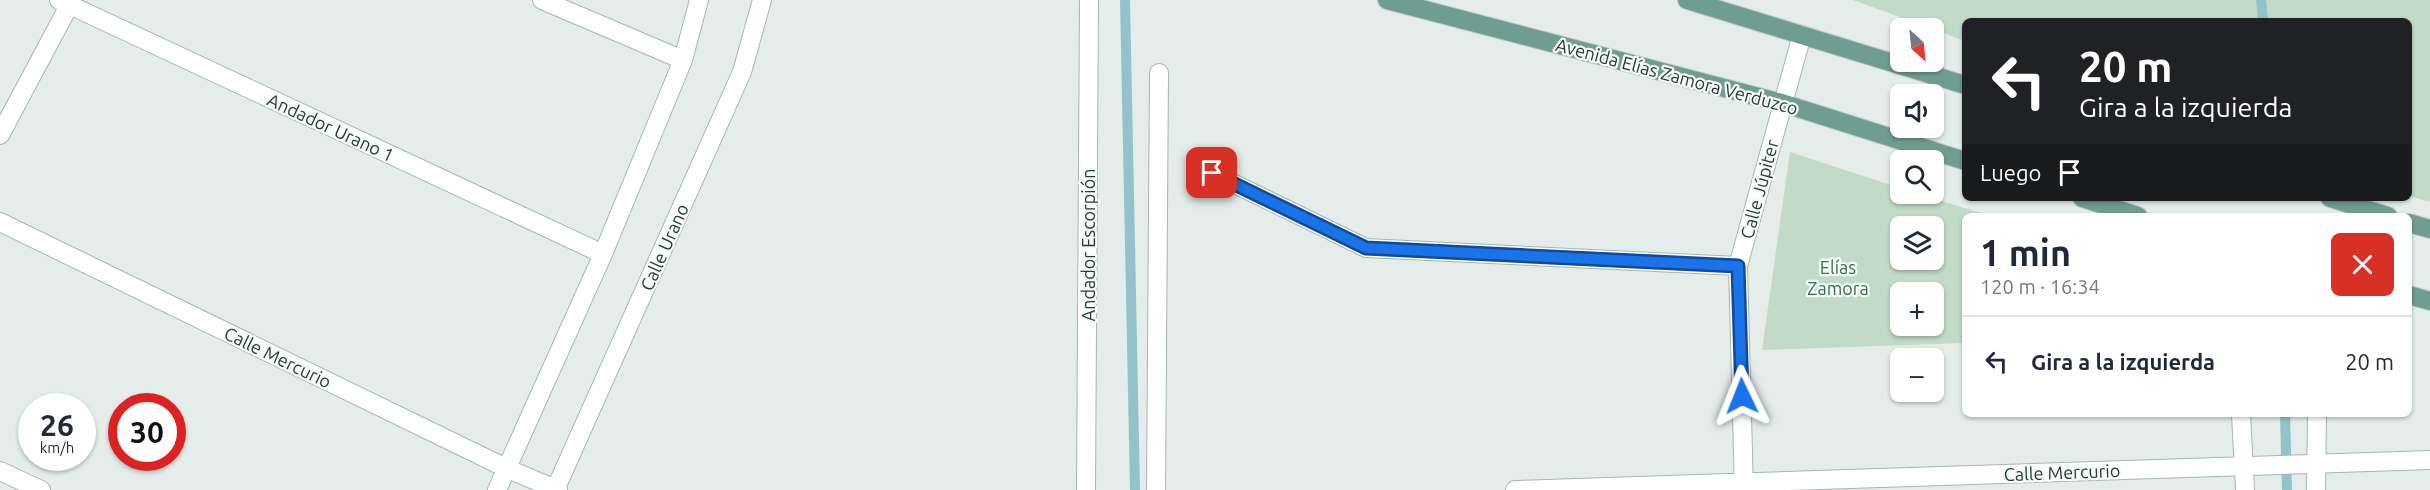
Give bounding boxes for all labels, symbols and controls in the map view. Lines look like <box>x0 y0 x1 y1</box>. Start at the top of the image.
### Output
north arrow <box>1890 18 1944 72</box>
map controls <box>1890 18 1944 402</box>
street label: Avenida Elías Zamora Verduzco <box>1554 34 1800 118</box>
icon: left <box>1980 42 2058 120</box>
text: 20 m <box>2079 43 2173 90</box>
button: sound <box>1890 84 1944 138</box>
street label: Andador Urano 1 <box>265 89 397 165</box>
text: Gira a la izquierda <box>2079 92 2292 122</box>
street label: Calle Júpiter <box>1736 137 1782 241</box>
pin <box>1186 147 1237 198</box>
button: search <box>1890 150 1944 204</box>
icon: arrive <box>1195 156 1228 189</box>
icon: arrive <box>2053 156 2086 189</box>
text: Luego <box>1980 160 2041 185</box>
street label: Andador Escorpión <box>1078 168 1098 322</box>
street label: Calle Urano <box>636 200 692 294</box>
button: layers <box>1890 216 1944 270</box>
text: 1 min <box>1980 232 2071 273</box>
button: close <box>2331 233 2394 296</box>
park label: Elías Zamora <box>1807 257 1869 298</box>
text: 120 m · 16:34 <box>1980 275 2100 298</box>
button: + <box>1890 282 1944 336</box>
street label: Calle Mercurio <box>221 322 335 392</box>
icon: left <box>1980 345 2013 378</box>
button: − <box>1890 348 1944 402</box>
text: Gira a la izquierda <box>2031 349 2215 374</box>
text: 20 m <box>2345 349 2394 374</box>
position arrow <box>1710 364 1774 428</box>
speed limit sign: 30 <box>108 393 186 471</box>
text: 26 <box>40 408 74 442</box>
text: km/h <box>40 439 74 456</box>
street label: Calle Mercurio <box>2003 460 2121 484</box>

